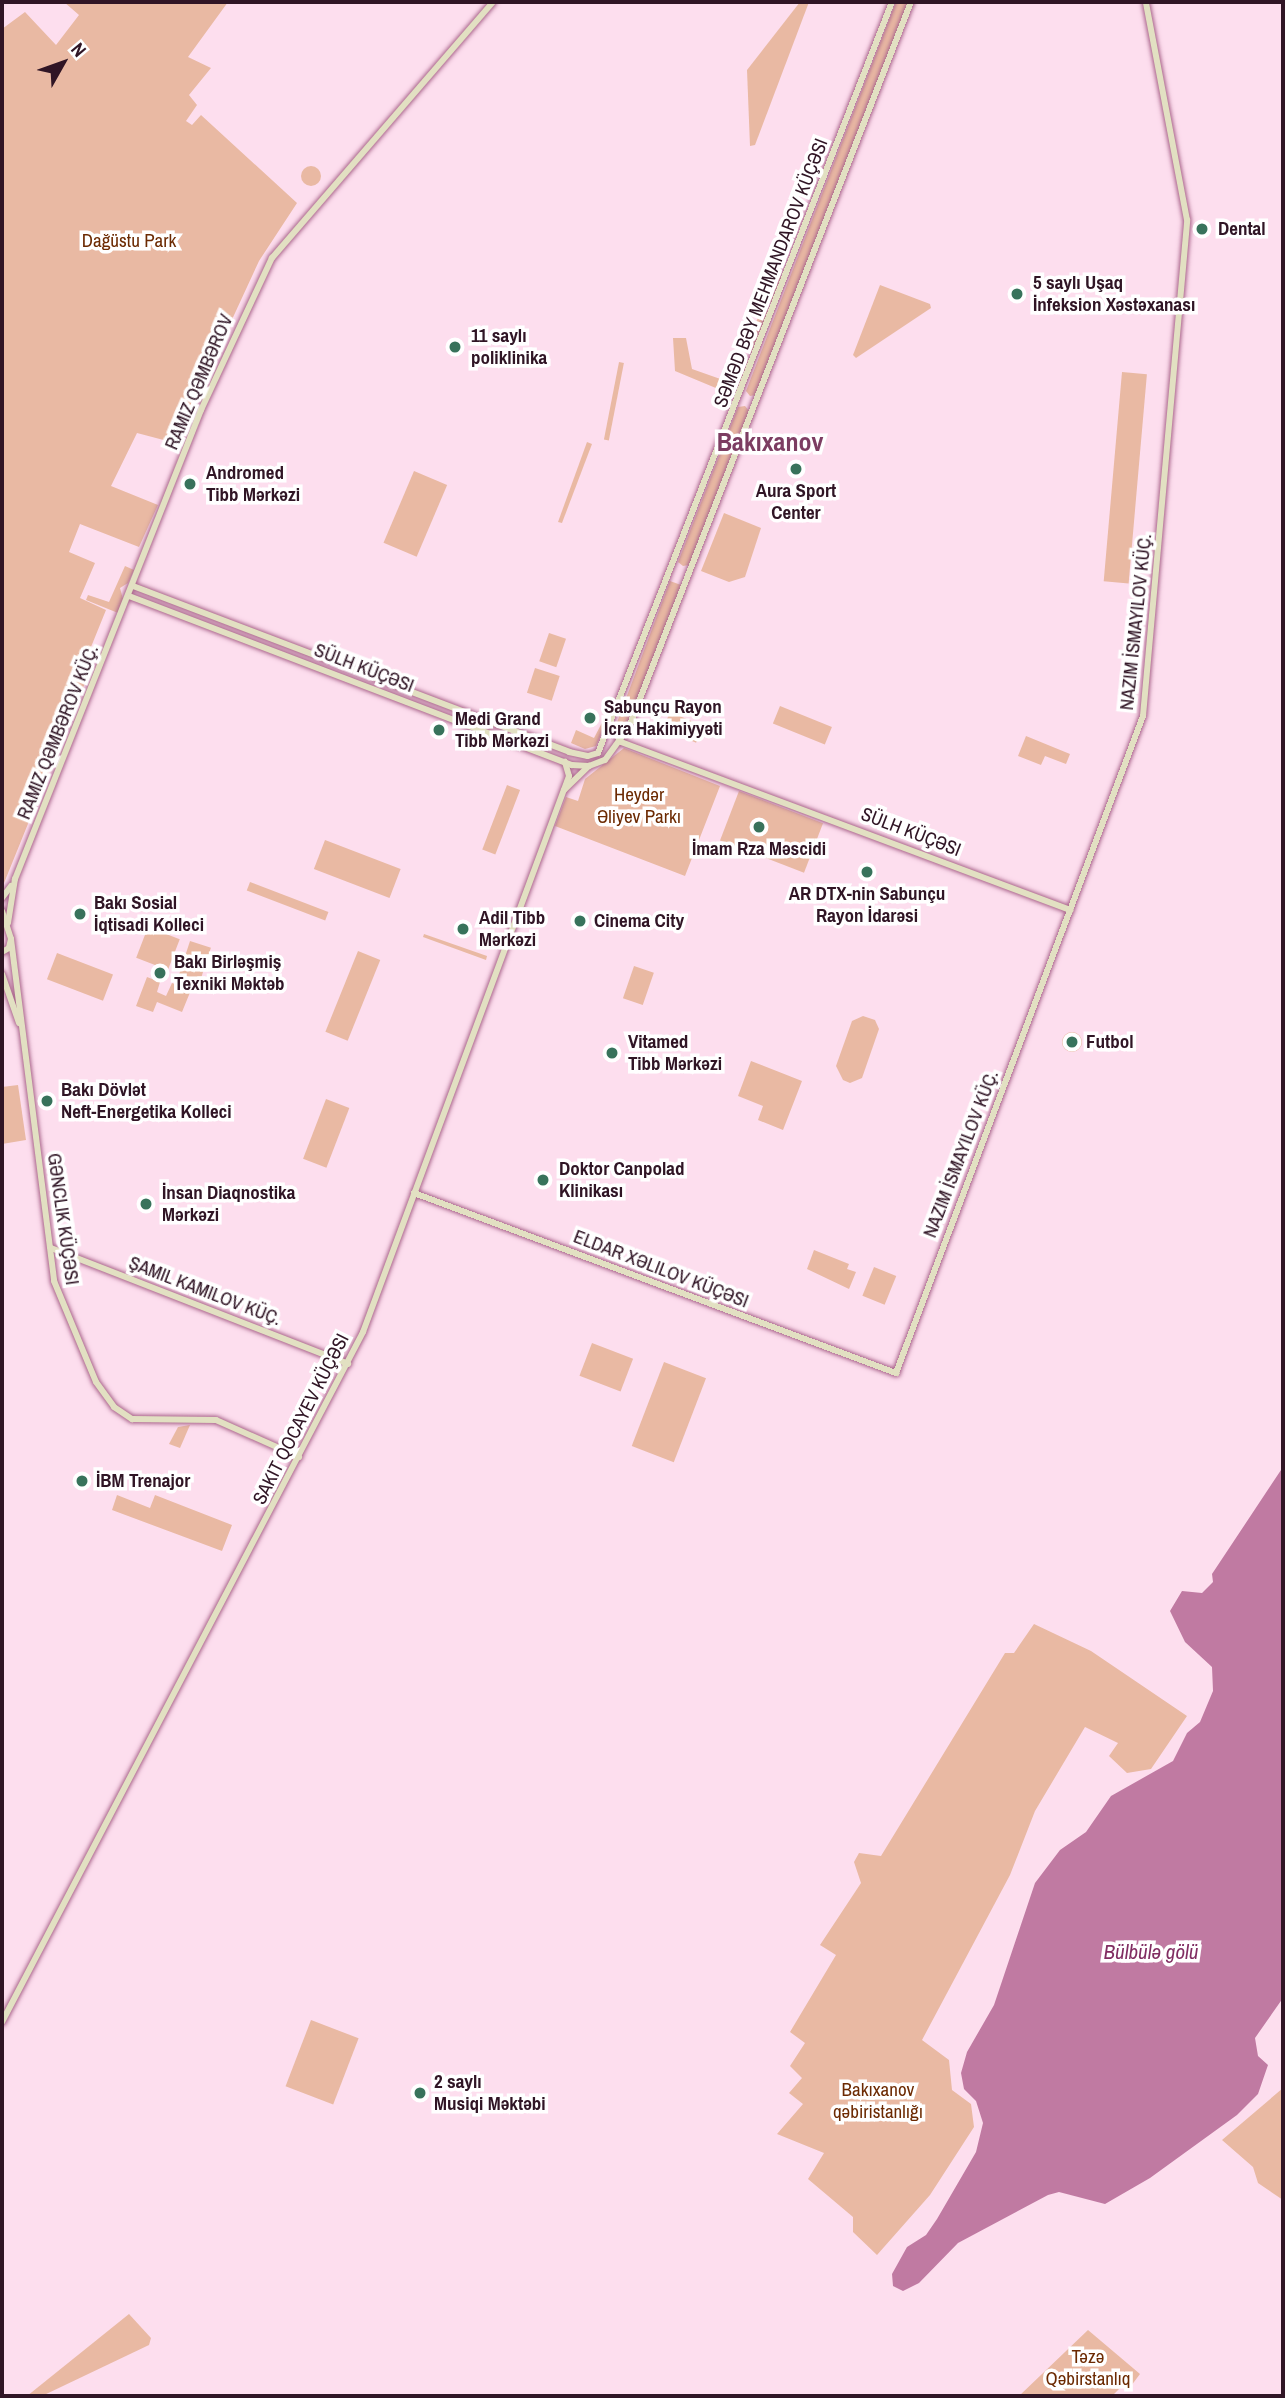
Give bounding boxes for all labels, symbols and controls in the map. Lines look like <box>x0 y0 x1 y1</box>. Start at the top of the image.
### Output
north arrow <box>28 28 98 98</box>
text: N <box>66 37 93 62</box>
street label: SƏMƏD BƏY MEHMANDAROV KÜÇƏSI <box>709 135 833 411</box>
place label: Dental <box>1218 218 1266 240</box>
marker: Dental <box>1192 219 1212 239</box>
park label: Dağüstu Park <box>82 230 176 252</box>
place label: 5 saylı Uşaq İnfeksion Xəstəxanası <box>1033 272 1195 316</box>
marker: 5 saylı Uşaq İnfeksion Xəstəxanası <box>1007 284 1027 304</box>
street label: RAMIZ QƏMBƏROV <box>160 311 238 453</box>
place label: 11 saylı poliklinika <box>471 325 547 369</box>
marker: 11 saylı poliklinika <box>445 337 465 357</box>
district label: Bakıxanov <box>717 426 823 458</box>
marker: Aura Sport Center <box>788 461 804 477</box>
place label: Andromed Tibb Mərkəzi <box>206 462 300 506</box>
marker: Andromed Tibb Mərkəzi <box>180 474 200 494</box>
place label: Aura Sport Center <box>756 480 836 524</box>
street label: NAZIM İSMAYILOV KÜÇ. <box>1115 533 1157 711</box>
street label: SÜLH KÜÇƏSI <box>311 639 417 697</box>
street label: RAMIZ QƏMBƏROV KÜÇ. <box>13 641 103 823</box>
place label: Sabunçu Rayon İcra Hakimiyyəti <box>604 696 723 740</box>
place label: Medi Grand Tibb Mərkəzi <box>455 708 549 752</box>
marker: Sabunçu Rayon İcra Hakimiyyəti <box>582 710 598 726</box>
marker: Medi Grand Tibb Mərkəzi <box>429 720 449 740</box>
park label: Heydər Əliyev Parkı <box>597 784 681 828</box>
street label: SÜLH KÜÇƏSI <box>858 803 964 861</box>
marker: İmam Rza Məscidi <box>751 819 767 835</box>
place label: İmam Rza Məscidi <box>692 838 826 860</box>
marker: AR DTX-nin Sabunçu Rayon İdarəsi <box>859 864 875 880</box>
place label: AR DTX-nin Sabunçu Rayon İdarəsi <box>789 883 945 927</box>
place label: Bakı Sosial İqtisadi Kolleci <box>94 892 204 936</box>
marker: Bakı Sosial İqtisadi Kolleci <box>72 906 88 922</box>
place label: Adil Tibb Mərkəzi <box>479 907 545 951</box>
place label: Cinema City <box>594 910 684 932</box>
marker: Cinema City <box>572 913 588 929</box>
marker: Adil Tibb Mərkəzi <box>453 919 473 939</box>
place label: Bakı Birləşmiş Texniki Məktəb <box>174 951 285 995</box>
marker: Bakı Birləşmiş Texniki Məktəb <box>152 965 168 981</box>
place label: Vitamed Tibb Mərkəzi <box>628 1031 722 1075</box>
place label: Futbol <box>1086 1031 1134 1053</box>
marker: Futbol <box>1064 1034 1080 1050</box>
marker: Vitamed Tibb Mərkəzi <box>602 1043 622 1063</box>
street label: NAZIM İSMAYILOV KÜÇ. <box>919 1067 1003 1241</box>
place label: Bakı Dövlət Neft-Energetika Kolleci <box>61 1079 232 1123</box>
marker: Bakı Dövlət Neft-Energetika Kolleci <box>39 1093 55 1109</box>
street label: GƏNCLIK KÜÇƏSI <box>42 1152 84 1286</box>
place label: Doktor Canpolad Klinikası <box>559 1158 685 1202</box>
marker: Doktor Canpolad Klinikası <box>533 1170 553 1190</box>
place label: İnsan Diaqnostika Mərkəzi <box>162 1182 295 1226</box>
marker: İnsan Diaqnostika Mərkəzi <box>136 1194 156 1214</box>
street label: ELDAR XƏLILOV KÜÇƏSI <box>570 1225 752 1313</box>
street label: ŞAMIL KAMILOV KÜÇ. <box>125 1251 285 1331</box>
street label: SAKIT QOCAYEV KÜÇƏSI <box>248 1330 354 1508</box>
place label: İBM Trenajor <box>96 1470 190 1492</box>
marker: İBM Trenajor <box>74 1473 90 1489</box>
water label: Bülbülə gölü <box>1104 1939 1198 1965</box>
place label: 2 saylı Musiqi Məktəbi <box>434 2071 546 2115</box>
park label: Bakıxanov qəbiristanlığı <box>833 2079 923 2123</box>
marker: 2 saylı Musiqi Məktəbi <box>412 2085 428 2101</box>
park label: Təzə Qəbirstanlıq <box>1046 2346 1130 2390</box>

